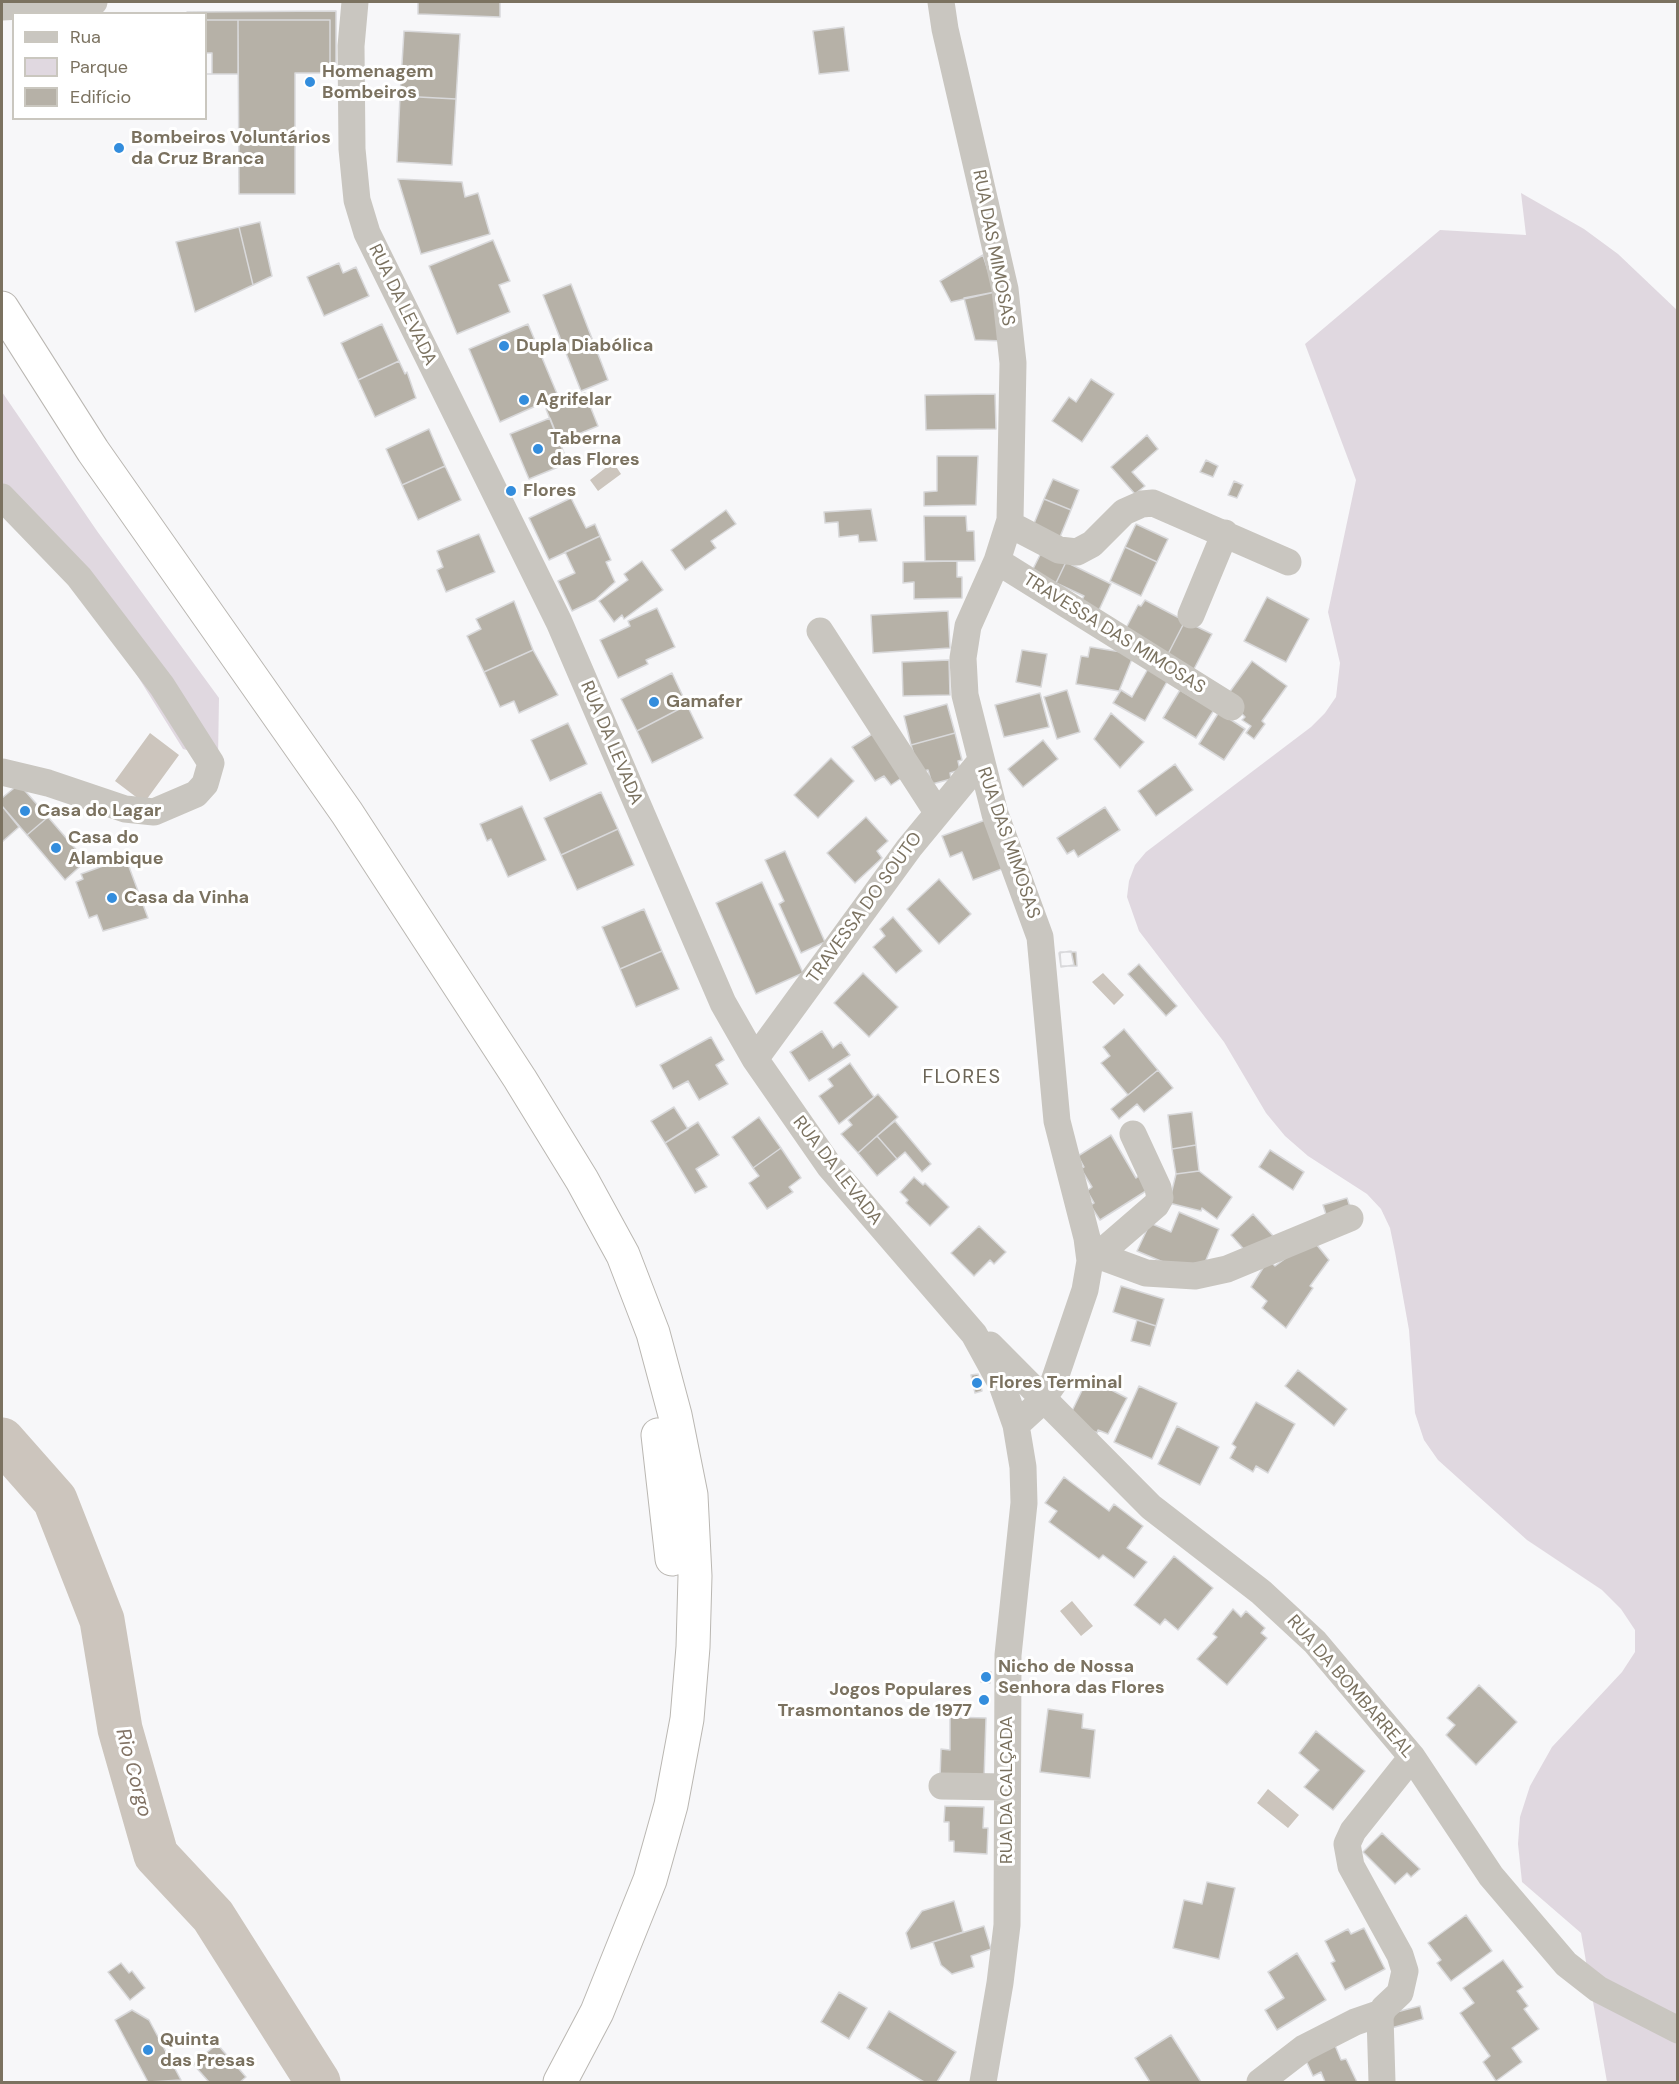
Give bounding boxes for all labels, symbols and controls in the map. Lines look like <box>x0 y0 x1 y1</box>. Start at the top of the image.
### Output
legend <box>12 12 207 120</box>
text: Rua <box>70 25 101 49</box>
text: Parque <box>70 55 128 79</box>
place label: Homenagem Bombeiros <box>322 61 433 104</box>
marker: Homenagem Bombeiros <box>303 75 317 89</box>
text: Edifício <box>70 85 131 109</box>
place label: Bombeiros Voluntários da Cruz Branca <box>131 127 331 170</box>
marker: Bombeiros Voluntários da Cruz Branca <box>112 141 126 155</box>
street label: RUA DAS MIMOSAS <box>967 168 1019 328</box>
street label: RUA DA LEVADA <box>363 241 441 369</box>
place label: Dupla Diabólica <box>516 335 653 357</box>
marker: Dupla Diabólica <box>497 339 511 353</box>
place label: Agrifelar <box>536 389 612 411</box>
marker: Agrifelar <box>517 393 531 407</box>
place label: Taberna das Flores <box>550 428 640 470</box>
marker: Taberna das Flores <box>531 442 545 456</box>
place label: Flores <box>523 480 576 502</box>
marker: Flores <box>504 484 518 498</box>
street label: TRAVESSA DAS MIMOSAS <box>1019 569 1209 699</box>
street label: RUA DA LEVADA <box>575 678 647 808</box>
place label: Gamafer <box>666 691 743 713</box>
marker: Gamafer <box>647 695 661 709</box>
street label: RUA DAS MIMOSAS <box>972 765 1044 921</box>
place label: Casa do Lagar <box>37 800 161 822</box>
marker: Casa do Lagar <box>18 804 32 818</box>
place label: Casa do Alambique <box>68 827 163 870</box>
street label: TRAVESSA DO SOUTO <box>803 828 927 988</box>
marker: Casa do Alambique <box>49 841 63 855</box>
place label: Casa da Vinha <box>124 887 249 909</box>
marker: Casa da Vinha <box>105 891 119 905</box>
district label: FLORES <box>922 1066 1002 1090</box>
street label: RUA DA LEVADA <box>788 1112 886 1230</box>
place label: Flores Terminal <box>989 1372 1122 1394</box>
marker: Flores Terminal <box>970 1376 984 1390</box>
street label: RUA DA BOMBARREAL <box>1282 1611 1418 1763</box>
place label: Nicho de Nossa Senhora das Flores <box>998 1656 1165 1698</box>
marker: Nicho de Nossa Senhora das Flores <box>979 1670 993 1684</box>
place label: Jogos Populares Trasmontanos de 1977 <box>777 1679 972 1722</box>
marker: Jogos Populares Trasmontanos de 1977 <box>977 1693 991 1707</box>
street label: RUA DA CALÇADA <box>996 1716 1018 1864</box>
water label: Rio Corgo <box>110 1726 156 1820</box>
place label: Quinta das Presas <box>160 2029 255 2072</box>
marker: Quinta das Presas <box>141 2043 155 2057</box>

